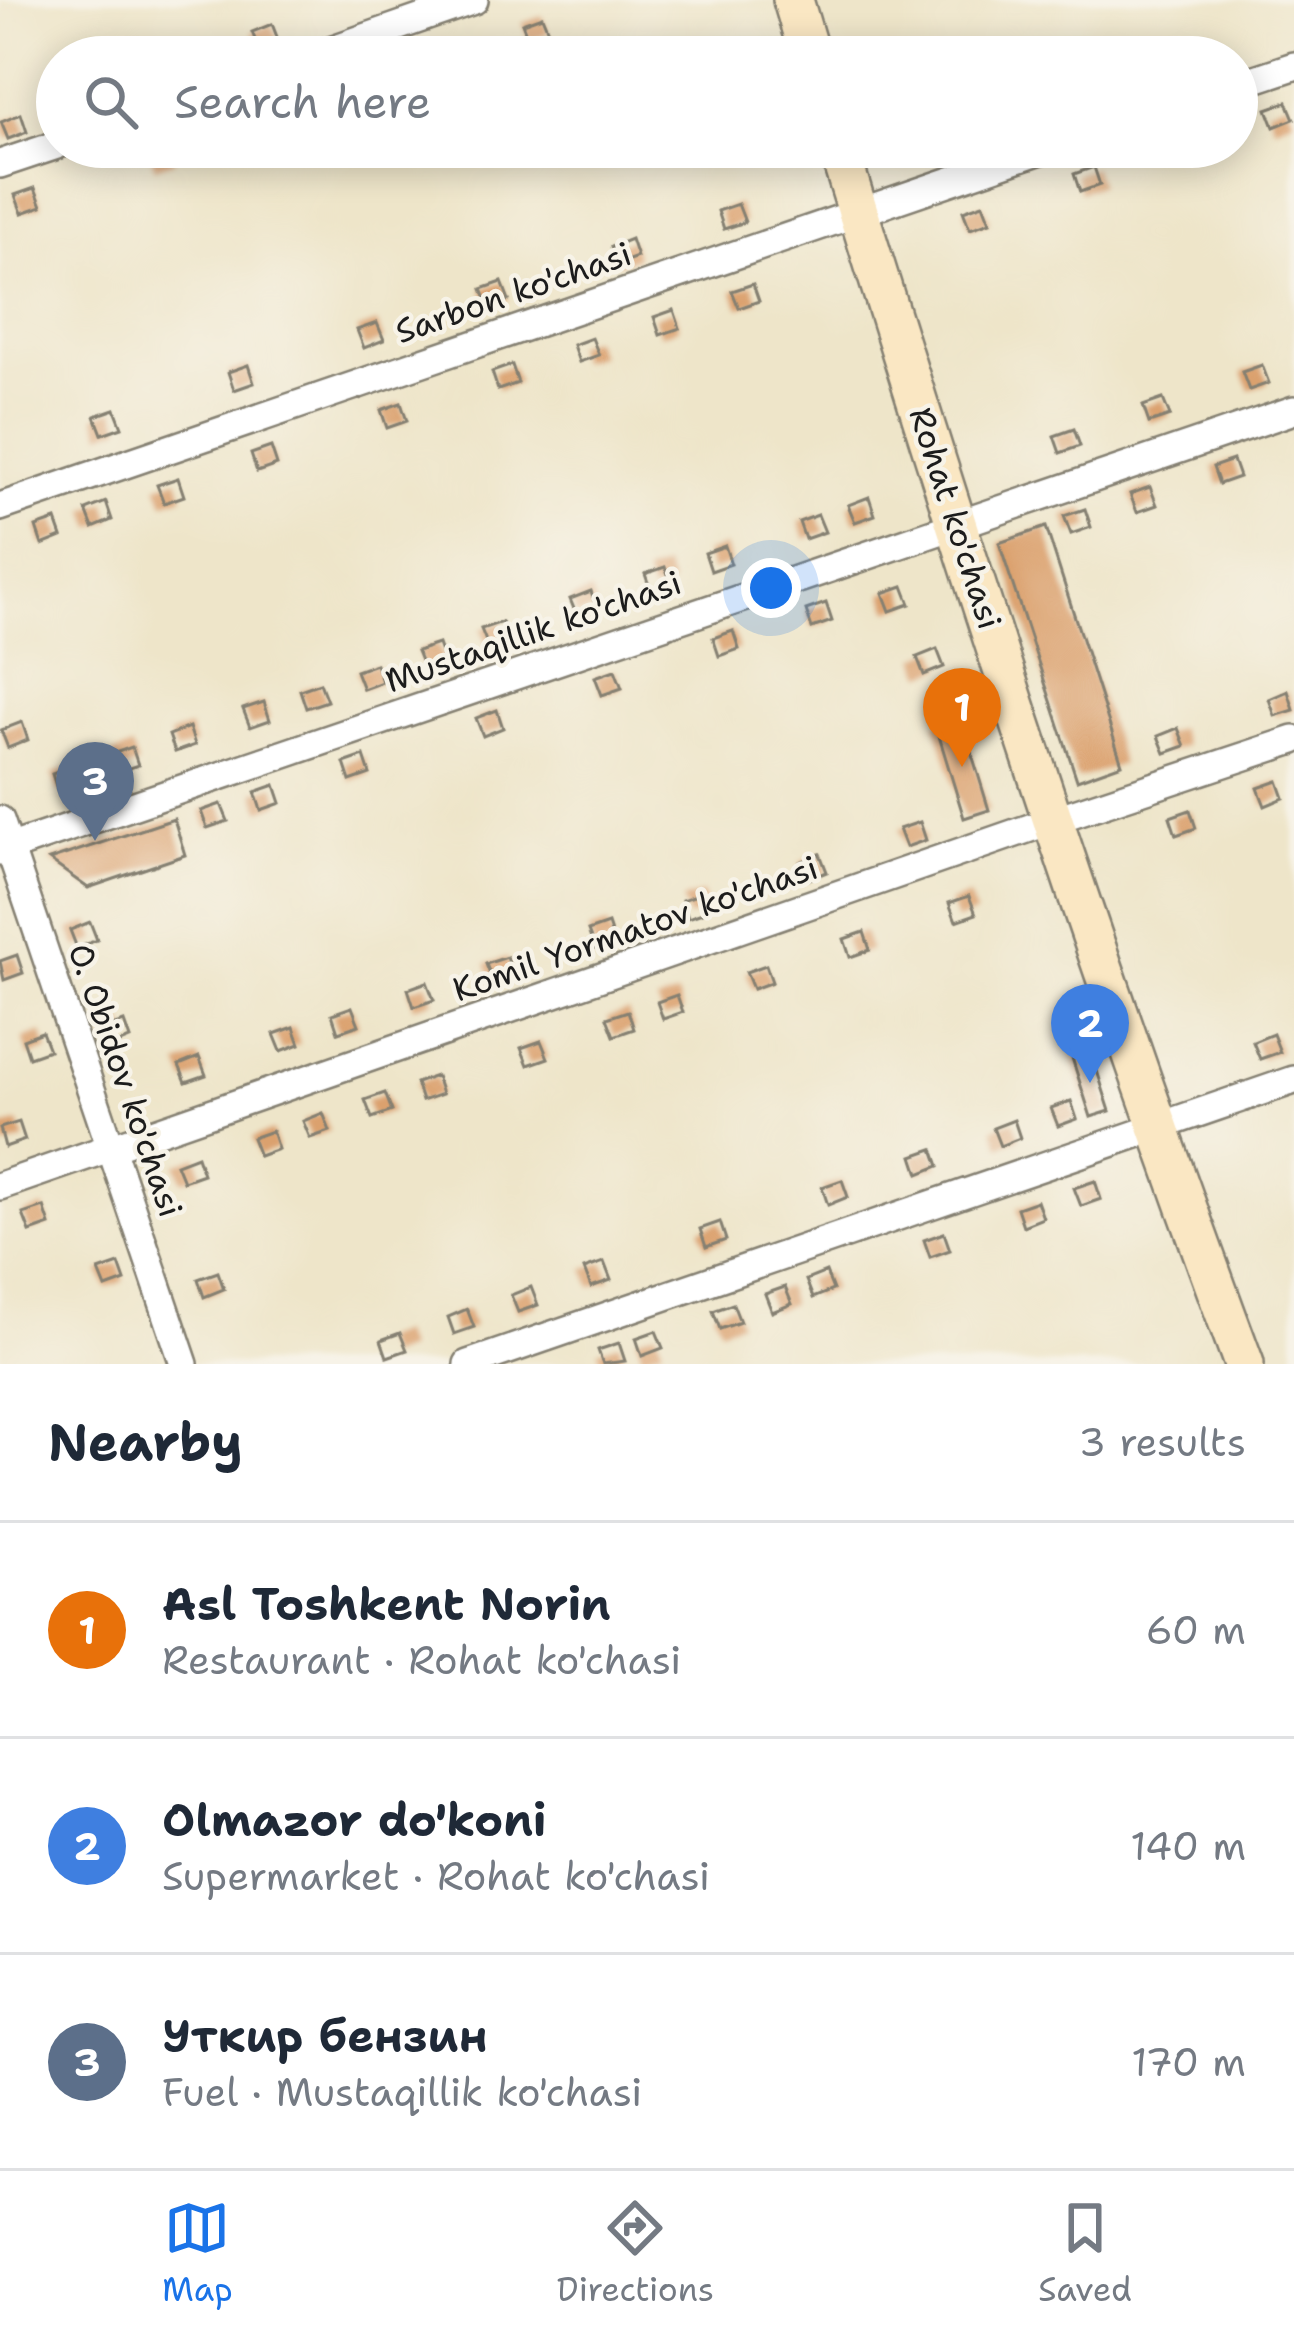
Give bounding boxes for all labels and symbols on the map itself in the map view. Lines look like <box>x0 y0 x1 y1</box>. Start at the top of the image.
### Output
street label: Sarbon ko'chasi <box>389 231 637 354</box>
street label: Rohat ko'chasi <box>898 401 1013 635</box>
your location <box>741 558 801 618</box>
street label: Mustaqillik ko'chasi <box>379 560 687 703</box>
pin: 1 <box>923 668 1001 767</box>
pin: 3 <box>56 742 134 841</box>
street label: Komil Yormatov ko'chasi <box>447 845 824 1012</box>
street label: O. Obidov ko'chasi <box>58 937 193 1223</box>
pin: 2 <box>1051 984 1129 1083</box>

